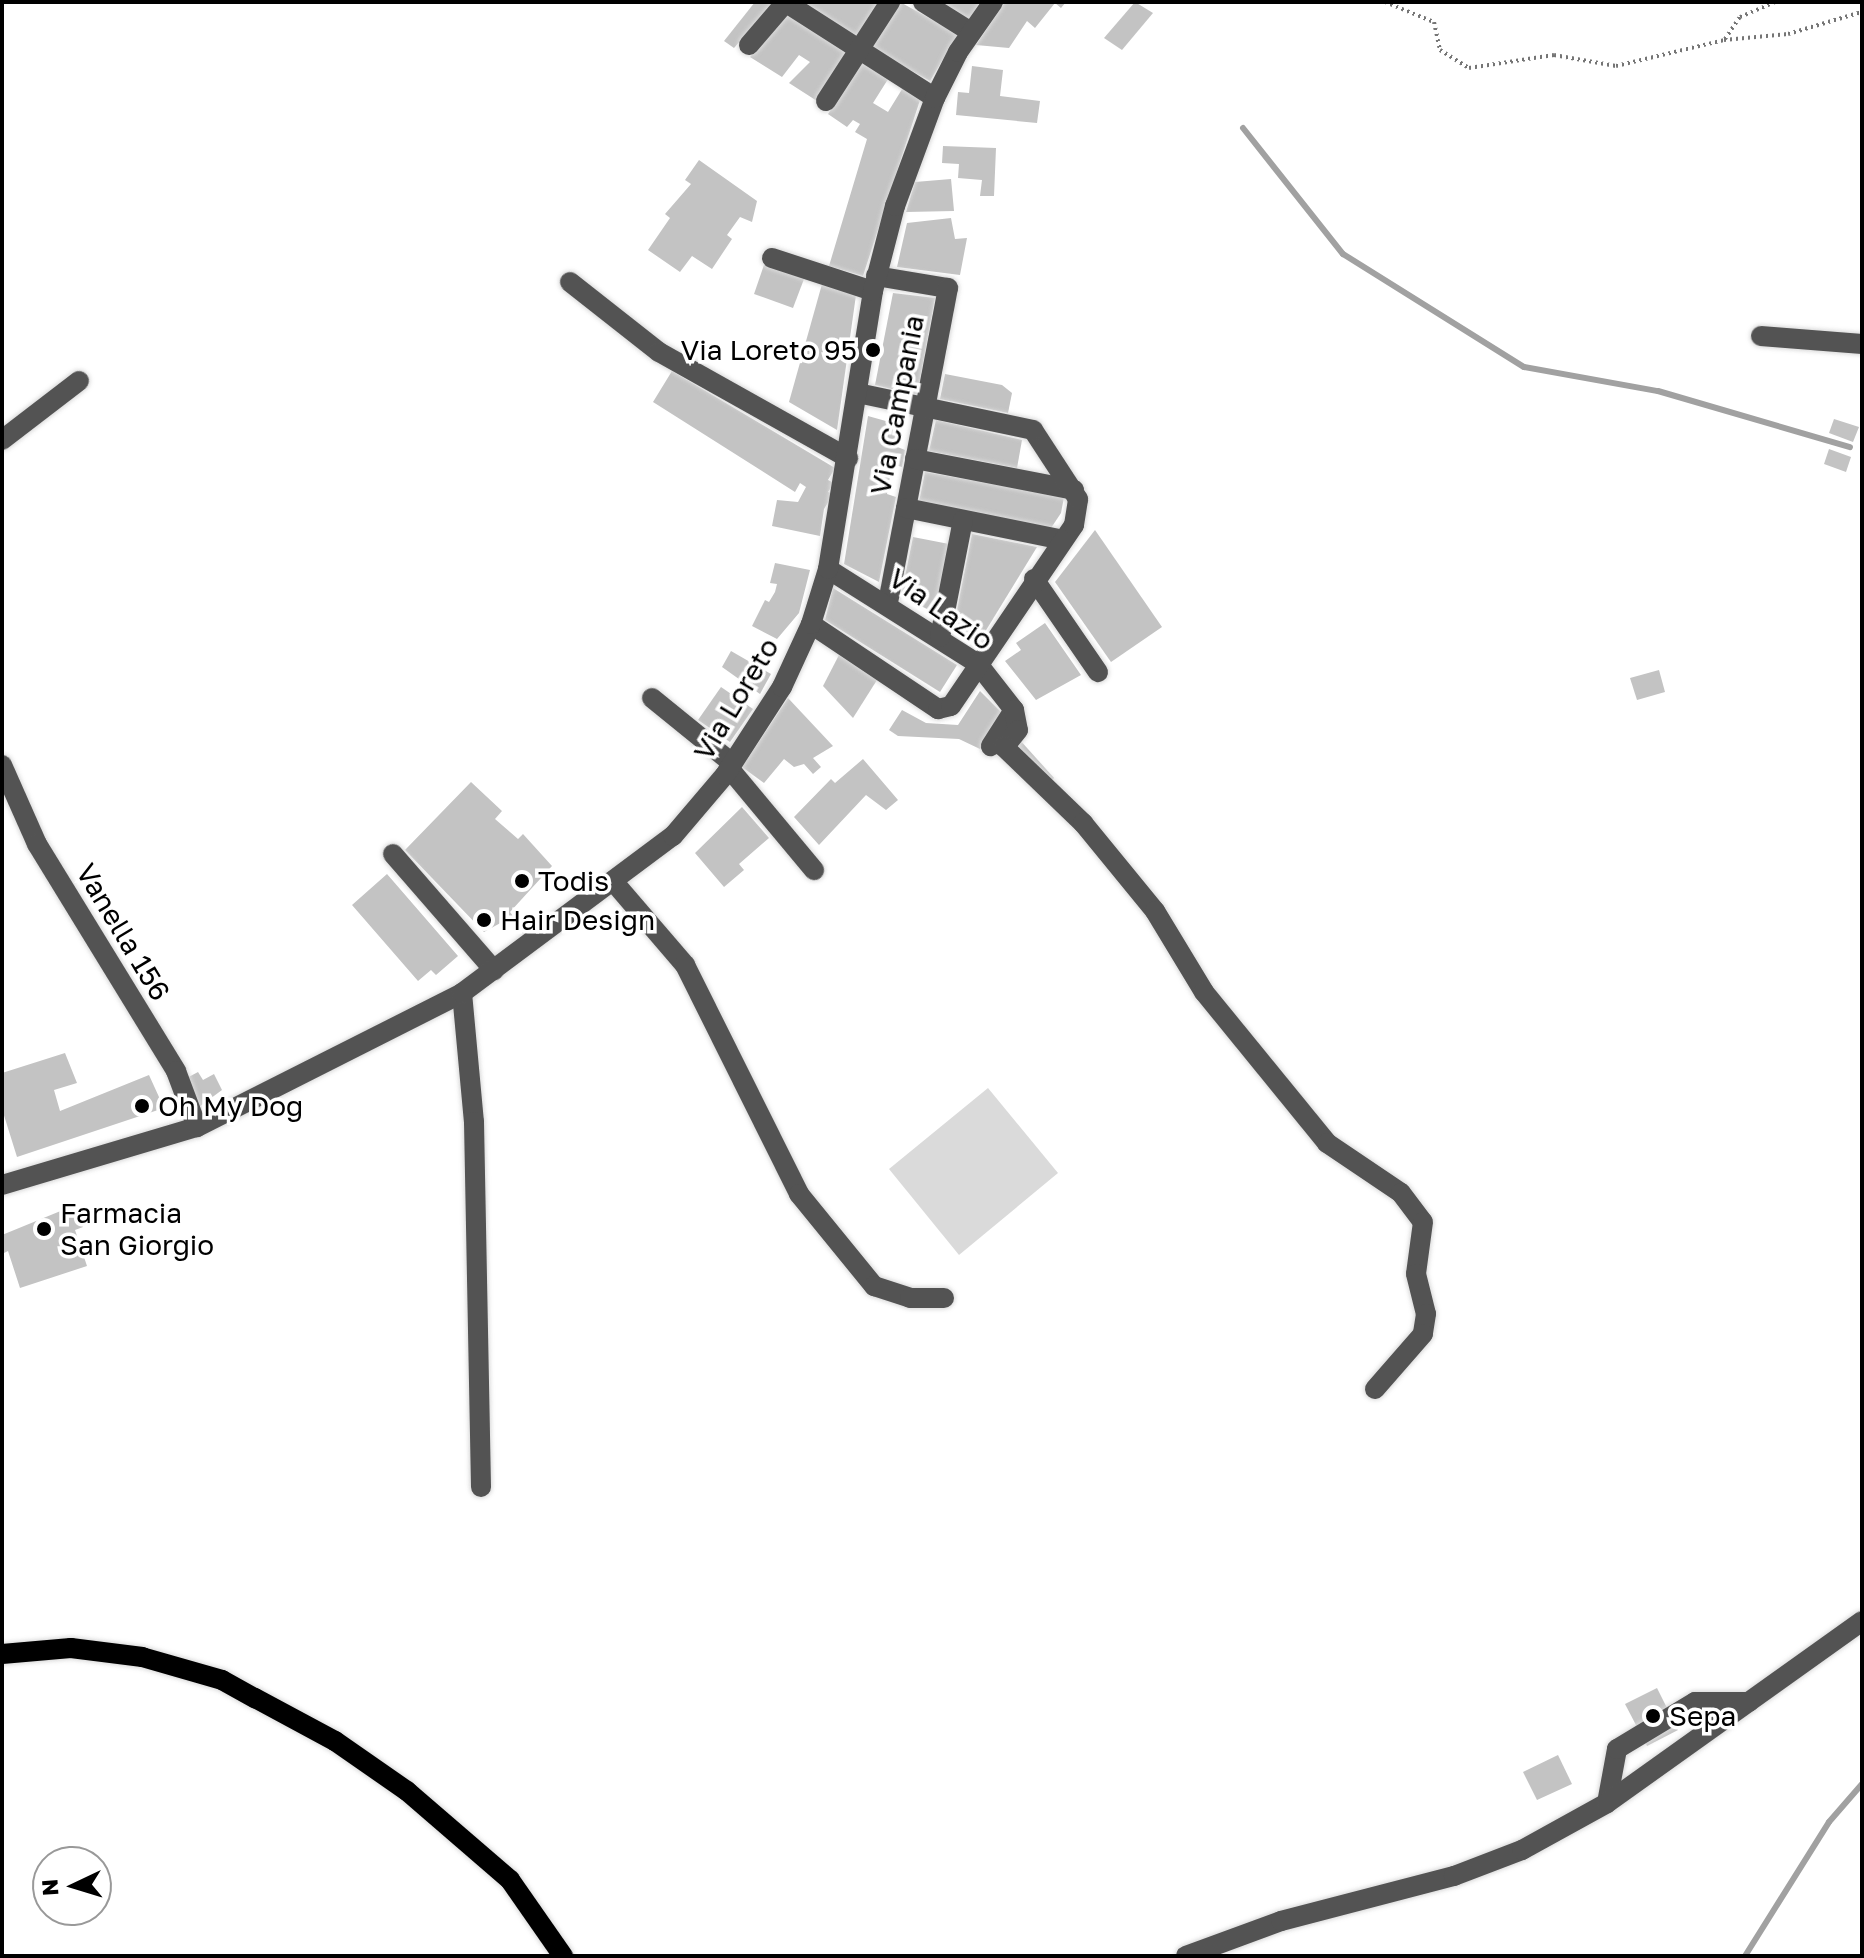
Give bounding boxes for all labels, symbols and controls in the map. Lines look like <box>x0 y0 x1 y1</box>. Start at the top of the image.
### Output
street label: Via Campania <box>863 312 931 498</box>
place label: Via Loreto 95 <box>680 333 857 367</box>
marker: Via Loreto 95 <box>864 341 882 359</box>
street label: Via Lazio <box>882 561 1000 657</box>
street label: Via Loreto <box>686 632 786 766</box>
street label: Vanella 156 <box>69 857 177 1007</box>
place label: Todis <box>538 864 609 898</box>
marker: Todis <box>513 872 531 890</box>
place label: Hair Design <box>500 903 655 937</box>
marker: Hair Design <box>475 911 493 929</box>
place label: Oh My Dog <box>158 1089 303 1123</box>
marker: Oh My Dog <box>133 1097 151 1115</box>
place label: Farmacia San Giorgio <box>60 1196 214 1262</box>
marker: Farmacia San Giorgio <box>35 1220 53 1238</box>
place label: Sepa <box>1669 1699 1736 1733</box>
marker: Sepa <box>1644 1707 1662 1725</box>
north arrow <box>32 1846 112 1926</box>
text: N <box>36 1878 64 1897</box>

